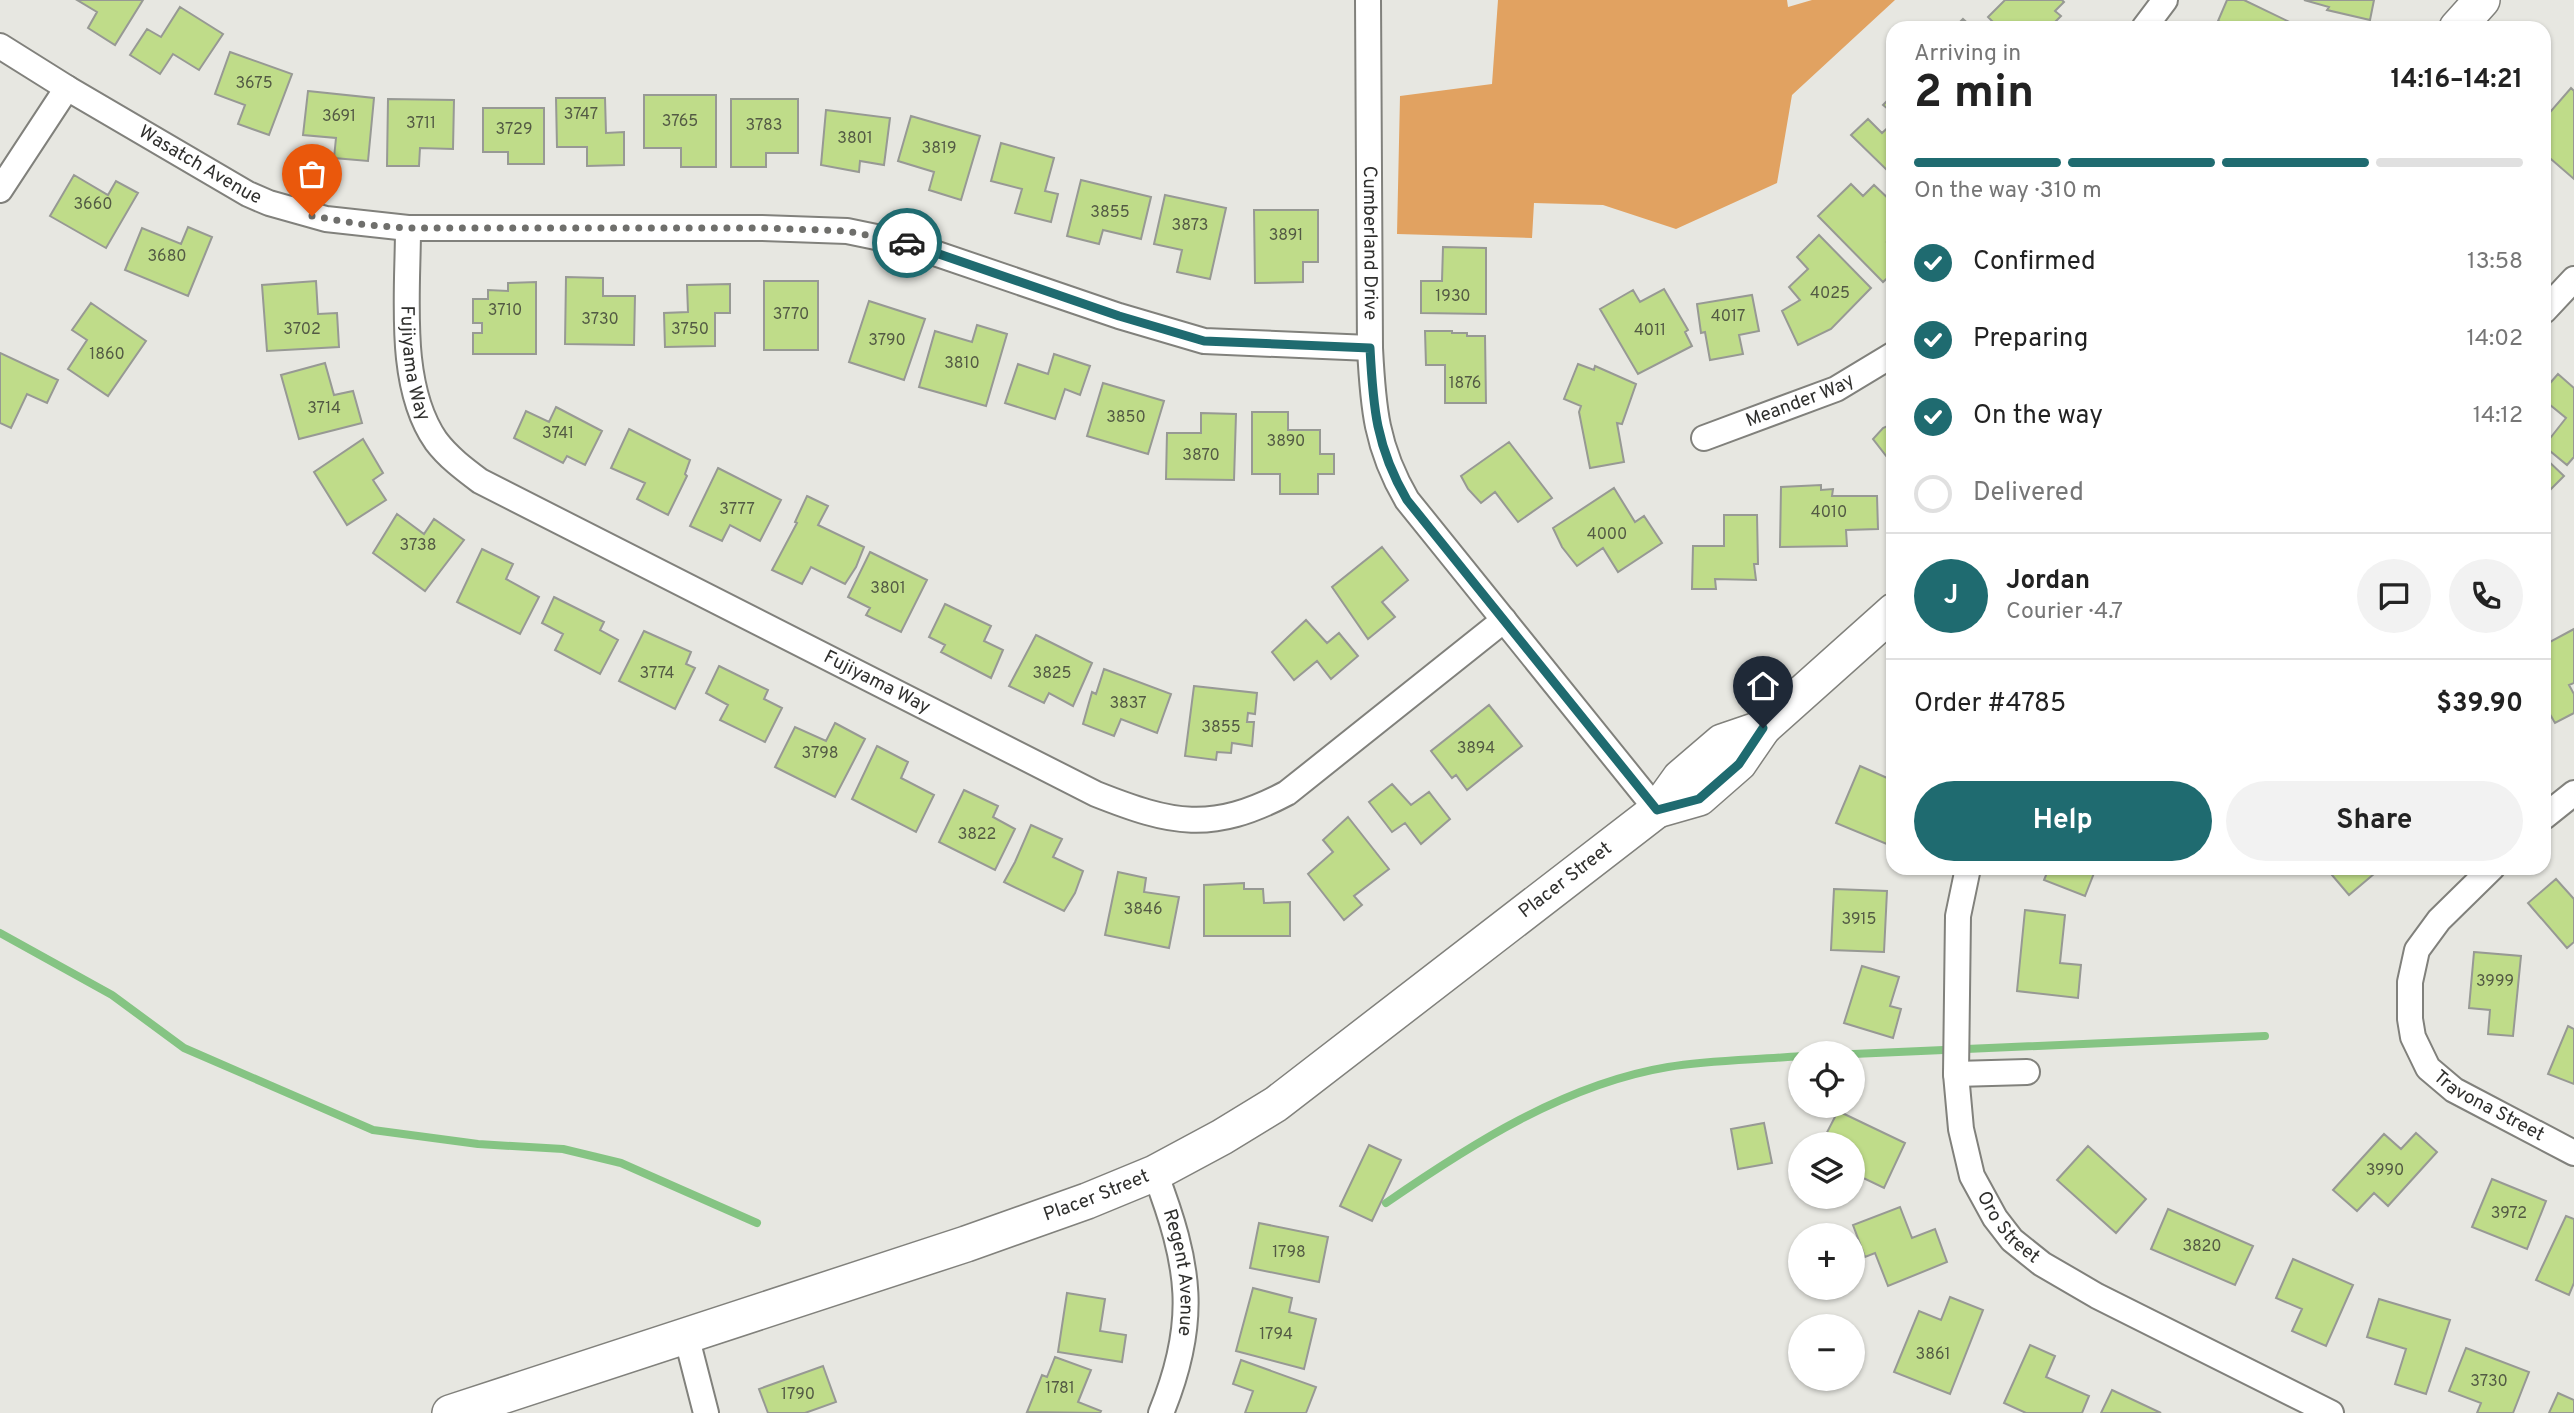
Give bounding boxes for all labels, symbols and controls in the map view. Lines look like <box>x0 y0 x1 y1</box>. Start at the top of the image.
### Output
text: Arriving in <box>1914 40 2021 69</box>
text: 14:16–14:21 <box>2390 64 2523 97</box>
text: 2 min <box>1914 65 2034 124</box>
house number: 3675 <box>235 74 273 94</box>
house number: 3747 <box>564 105 598 125</box>
house number: 3691 <box>322 107 356 127</box>
house number: 3765 <box>662 112 698 132</box>
house number: 3711 <box>406 114 436 134</box>
house number: 3783 <box>746 116 782 136</box>
street label: Wasatch Avenue <box>134 120 265 210</box>
house number: 3729 <box>496 120 532 140</box>
house number: 3801 <box>837 129 873 149</box>
house number: 3819 <box>922 139 956 159</box>
pin <box>282 144 342 216</box>
icon: bag <box>293 155 331 193</box>
street label: Cumberland Drive <box>1357 166 1382 320</box>
text: On the way · 310 m <box>1914 177 2102 206</box>
house number: 3660 <box>73 195 113 215</box>
house number: 3855 <box>1090 203 1130 223</box>
courier <box>872 208 942 278</box>
house number: 3873 <box>1172 216 1209 236</box>
icon: car <box>888 224 926 262</box>
house number: 3891 <box>1269 226 1303 246</box>
icon: check <box>1914 244 1952 282</box>
text: Confirmed <box>1973 246 2096 279</box>
house number: 3680 <box>147 247 187 267</box>
text: 13:58 <box>2467 248 2523 277</box>
house number: 4025 <box>1810 284 1850 304</box>
house number: 1930 <box>1435 287 1471 307</box>
house number: 3710 <box>488 301 522 321</box>
house number: 3770 <box>773 305 809 325</box>
street label: Fujiyama Way <box>395 306 435 425</box>
house number: 4017 <box>1711 307 1745 327</box>
house number: 3730 <box>581 310 619 330</box>
house number: 3702 <box>283 320 321 340</box>
house number: 3750 <box>671 320 709 340</box>
house number: 4011 <box>1634 321 1666 341</box>
icon: check <box>1914 321 1952 359</box>
text: Preparing <box>1973 323 2088 356</box>
text: 14:02 <box>2467 325 2523 354</box>
house number: 3790 <box>868 331 906 351</box>
house number: 1860 <box>89 345 125 365</box>
house number: 3810 <box>944 354 980 374</box>
street label: Meander Way <box>1743 369 1859 433</box>
house number: 1876 <box>1449 374 1481 394</box>
icon: check <box>1914 398 1952 436</box>
house number: 3714 <box>307 399 341 419</box>
text: On the way <box>1973 400 2103 433</box>
text: 14:12 <box>2473 402 2523 431</box>
house number: 3850 <box>1106 408 1146 428</box>
house number: 3741 <box>542 424 574 444</box>
house number: 3890 <box>1267 432 1305 452</box>
house number: 3870 <box>1182 446 1220 466</box>
text: Delivered <box>1973 477 2084 510</box>
house number: 3777 <box>719 500 755 520</box>
house number: 4010 <box>1811 503 1847 523</box>
house number: 4000 <box>1587 525 1627 545</box>
house number: 3738 <box>400 536 437 556</box>
button: chat <box>2357 559 2431 633</box>
button: phone <box>2449 559 2523 633</box>
text: Jordan <box>2006 565 2090 598</box>
house number: 3801 <box>870 579 906 599</box>
text: J <box>1944 580 1958 613</box>
text: Courier · 4.7 <box>2006 598 2123 627</box>
street label: Fujiyama Way <box>819 645 934 720</box>
pin <box>1733 656 1793 728</box>
house number: 3774 <box>639 664 675 684</box>
house number: 3825 <box>1033 664 1071 684</box>
icon: home <box>1744 667 1782 705</box>
text: Order #4785 <box>1914 688 2066 721</box>
text: $39.90 <box>2436 688 2523 721</box>
house number: 3837 <box>1109 694 1147 714</box>
house number: 3855 <box>1201 718 1241 738</box>
house number: 3894 <box>1457 739 1495 759</box>
house number: 3798 <box>801 744 839 764</box>
button: Help <box>1914 781 2212 861</box>
button: Share <box>2226 781 2523 861</box>
house number: 3822 <box>958 825 996 845</box>
street label: Placer Street <box>1514 837 1617 924</box>
house number: 3846 <box>1124 900 1162 920</box>
house number: 3915 <box>1842 910 1876 930</box>
house number: 3999 <box>2476 972 2514 992</box>
map controls <box>1788 1041 1865 1391</box>
button: locate <box>1788 1041 1865 1118</box>
street label: Travona Street <box>2428 1065 2548 1147</box>
button: layers <box>1788 1132 1865 1209</box>
house number: 3990 <box>2366 1161 2404 1181</box>
street label: Placer Street <box>1040 1165 1153 1227</box>
street label: Oro Street <box>1971 1187 2044 1269</box>
house number: 3972 <box>2491 1204 2527 1224</box>
street label: Regent Avenue <box>1157 1206 1198 1337</box>
button: + <box>1788 1223 1865 1300</box>
house number: 3820 <box>2182 1237 2222 1257</box>
house number: 1798 <box>1272 1243 1306 1263</box>
button: − <box>1788 1314 1865 1391</box>
house number: 1794 <box>1259 1325 1293 1345</box>
house number: 3861 <box>1916 1345 1950 1365</box>
house number: 3730 <box>2470 1372 2508 1392</box>
house number: 1781 <box>1045 1379 1075 1399</box>
house number: 1790 <box>781 1385 815 1405</box>

